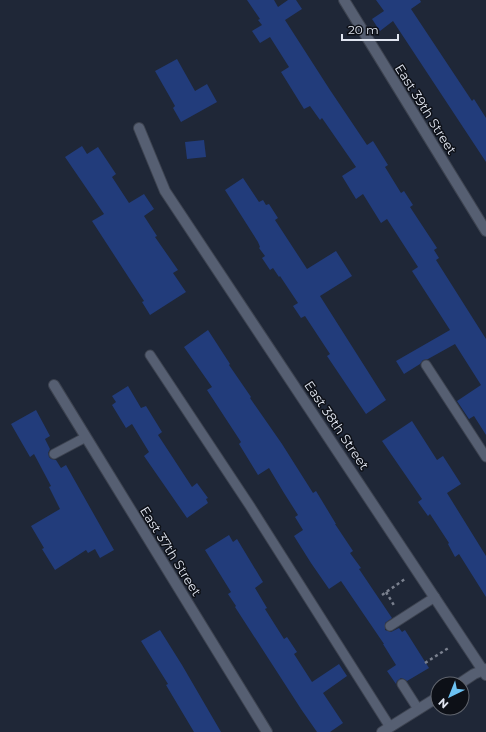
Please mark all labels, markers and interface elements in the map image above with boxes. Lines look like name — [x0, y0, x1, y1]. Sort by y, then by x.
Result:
scale bar — [342, 16, 398, 42]
text: 20 m — [348, 22, 379, 37]
street label: East 39th Street — [392, 61, 460, 157]
street label: East 38th Street — [301, 378, 373, 472]
street label: East 37th Street — [137, 503, 205, 599]
north arrow — [430, 676, 470, 716]
text: N — [435, 695, 451, 711]

